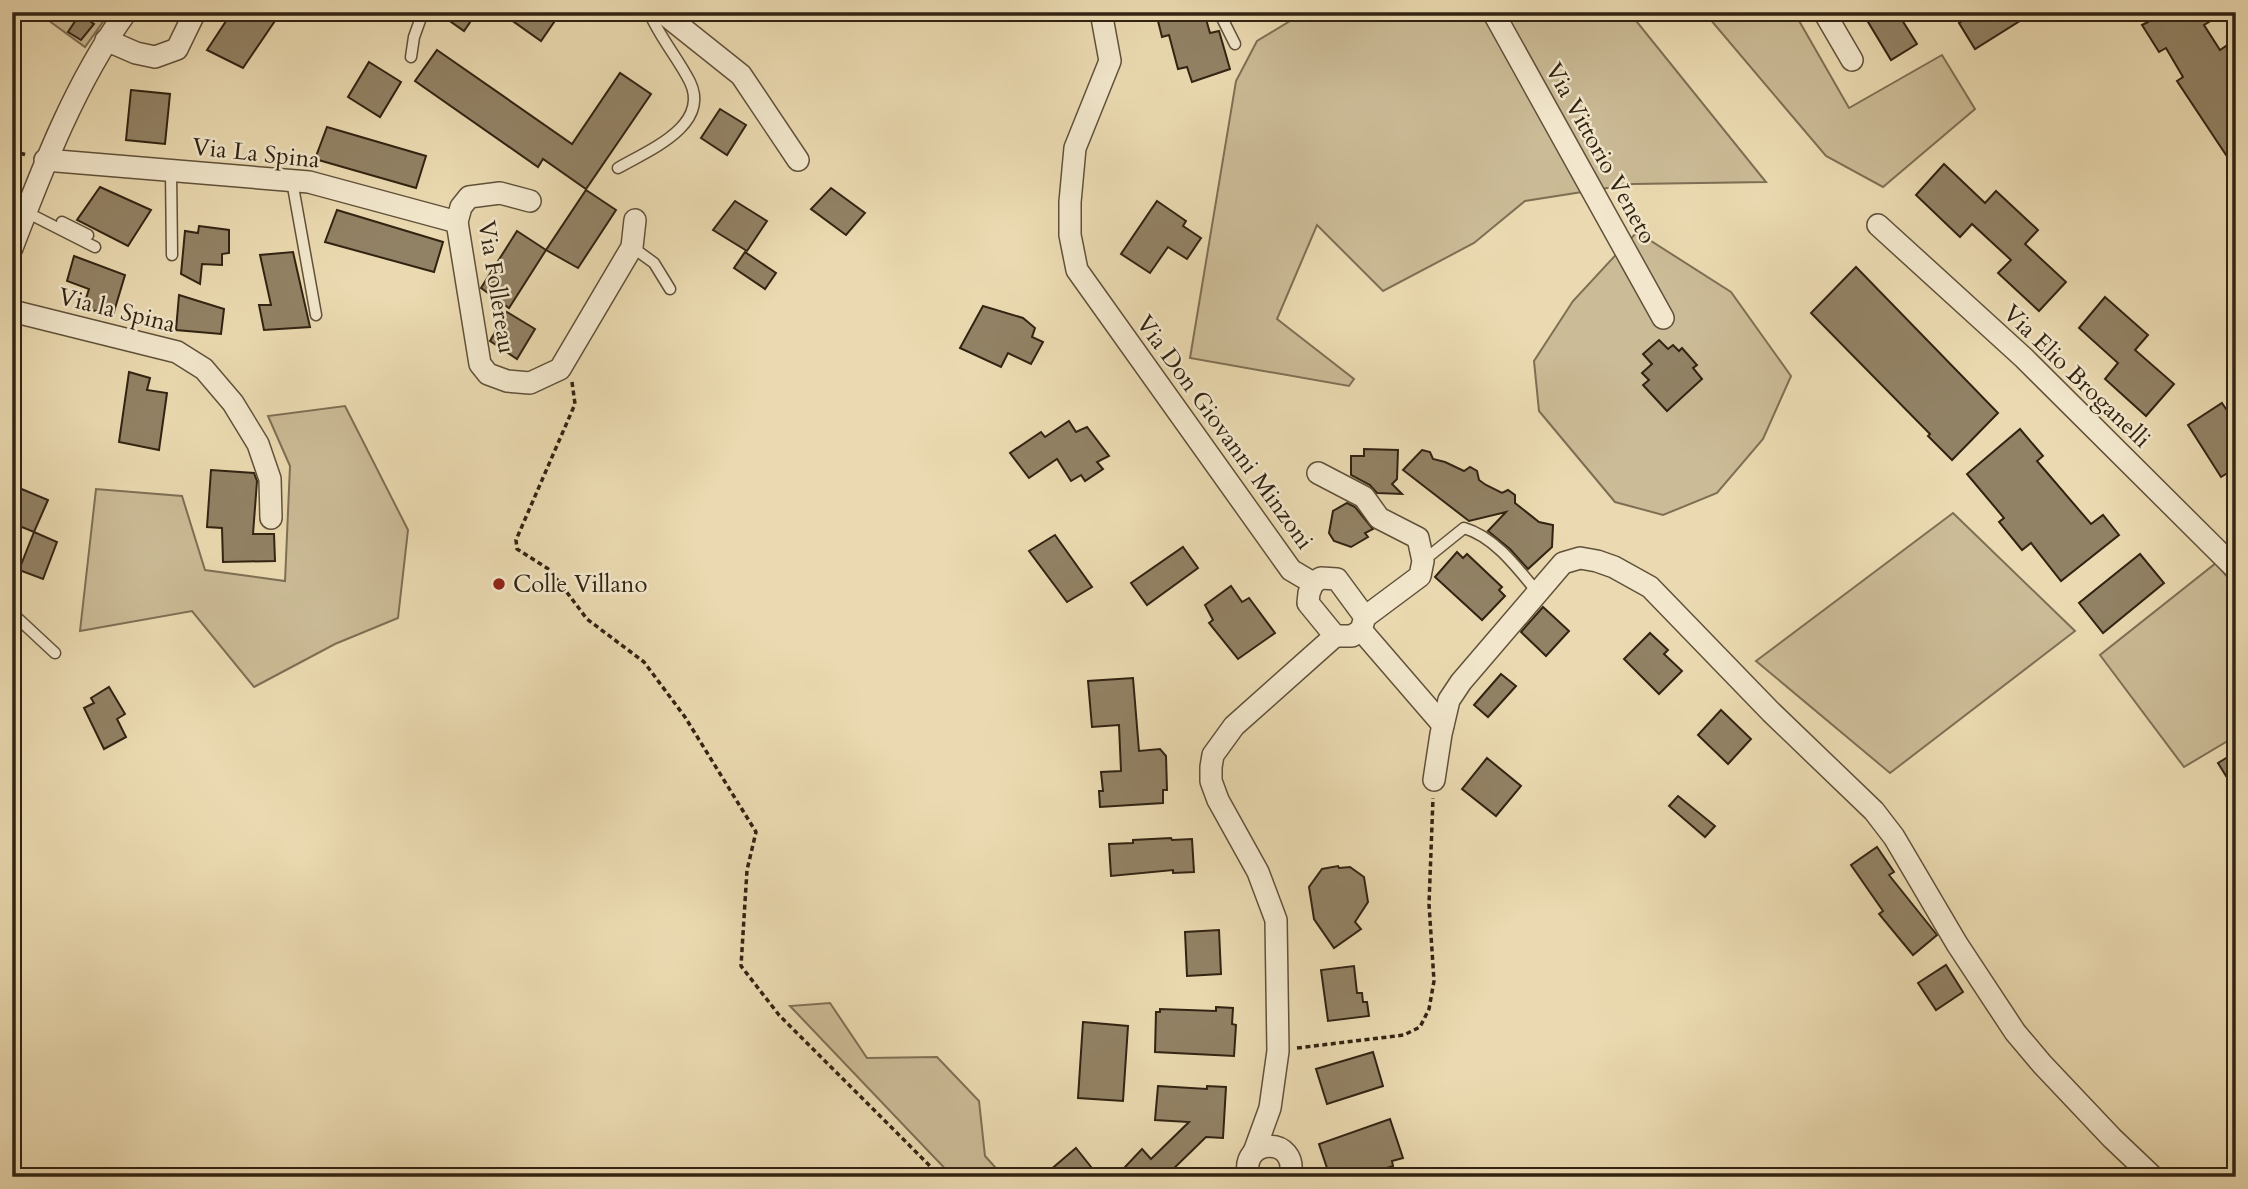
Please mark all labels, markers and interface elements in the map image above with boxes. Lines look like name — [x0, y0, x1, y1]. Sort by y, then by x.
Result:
street label: Via Vittorio Veneto — [1537, 57, 1664, 250]
street label: Via La Spina — [191, 130, 322, 177]
street label: Via Follereau — [470, 218, 523, 356]
street label: Via la Spina — [55, 280, 180, 341]
street label: Via Elio Broganelli — [1996, 297, 2158, 456]
street label: Via Don Giovanni Minzoni — [1128, 308, 1321, 556]
place label: Colle Villano — [513, 568, 647, 601]
marker: Colle Villano — [491, 576, 507, 592]

